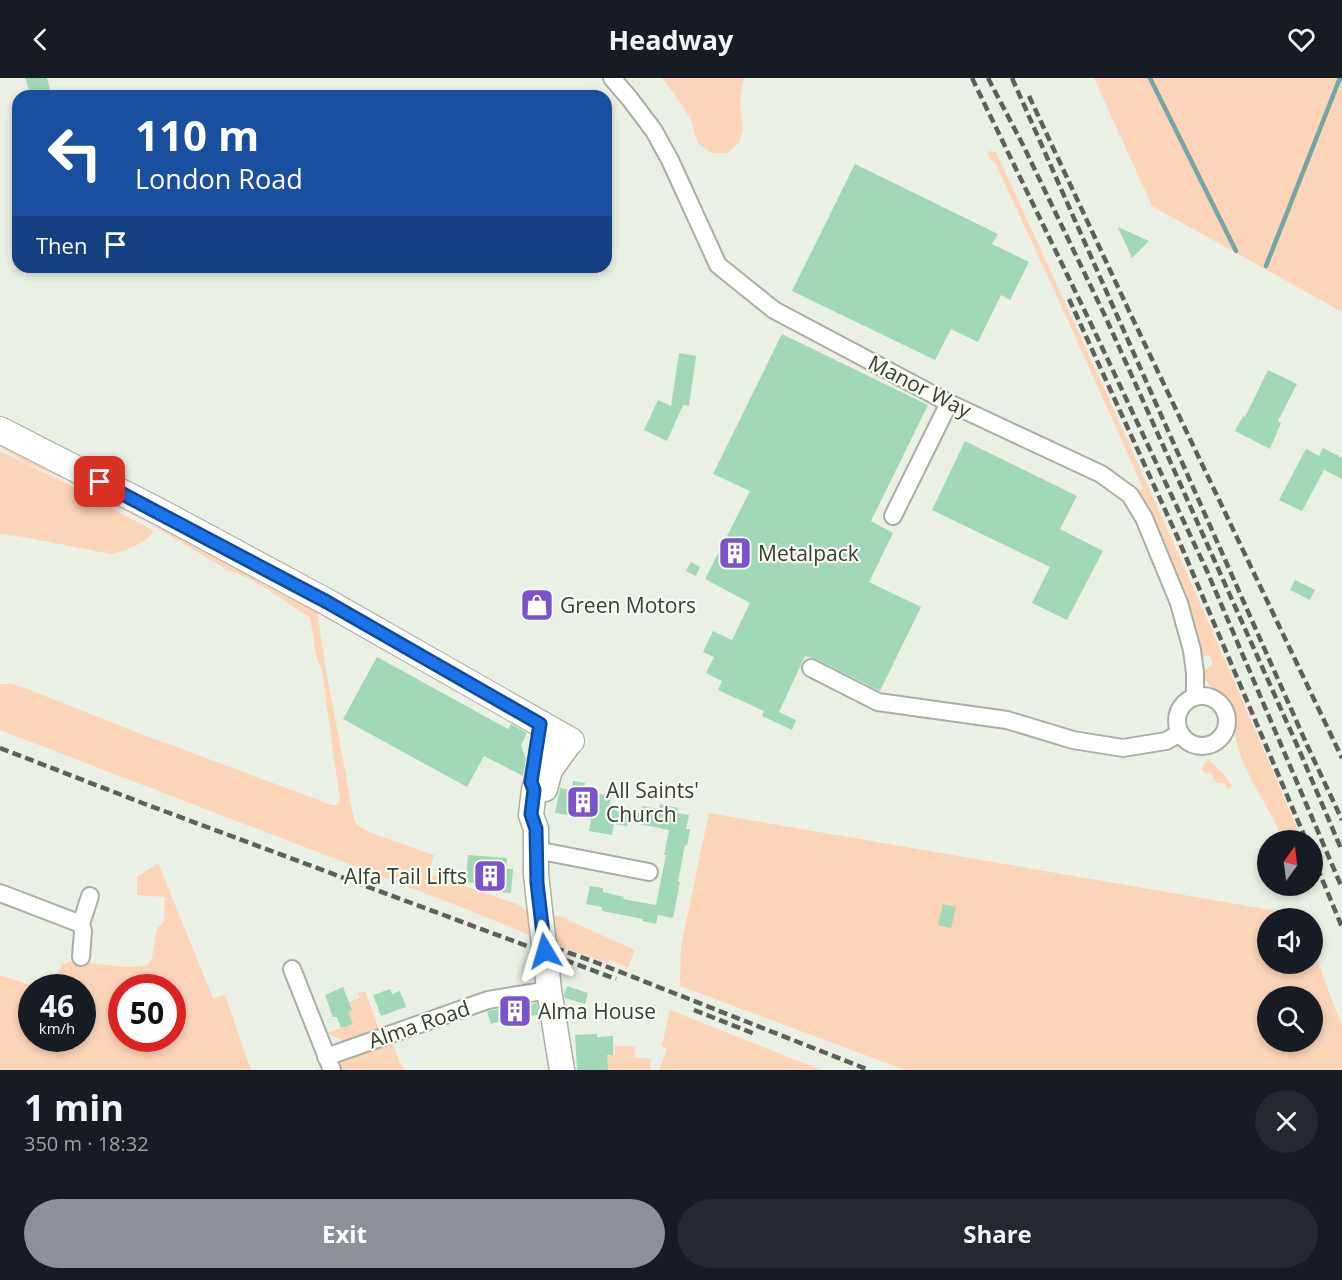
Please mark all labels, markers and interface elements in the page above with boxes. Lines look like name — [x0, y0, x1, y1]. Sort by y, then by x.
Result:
text: Headway — [609, 21, 733, 58]
icon: back — [24, 23, 57, 56]
icon: heart — [1285, 23, 1318, 56]
text: 110 m — [135, 106, 259, 163]
icon: left — [36, 114, 114, 192]
text: London Road — [135, 160, 303, 197]
icon: arrive — [99, 228, 132, 261]
text: Then — [36, 230, 87, 260]
street label: Manor Way — [864, 348, 977, 424]
pin — [74, 456, 125, 507]
icon: arrive — [83, 465, 116, 498]
building icon: Metalpack — [717, 535, 753, 571]
place label: Metalpack — [758, 539, 859, 567]
shop icon: Green Motors — [519, 587, 555, 623]
place label: Green Motors — [560, 591, 696, 619]
place label: All Saints' Church — [606, 776, 699, 828]
building icon: All Saints' Church — [565, 784, 601, 820]
north arrow — [1257, 830, 1323, 896]
map controls — [1257, 830, 1323, 1052]
building icon: Alfa Tail Lifts — [472, 858, 508, 894]
place label: Alfa Tail Lifts — [344, 862, 467, 890]
button: sound — [1257, 908, 1323, 974]
position arrow — [513, 919, 577, 983]
speed limit sign: 50 — [108, 974, 186, 1052]
text: 46 — [40, 985, 74, 1026]
button: search — [1257, 986, 1323, 1052]
building icon: Alma House — [497, 993, 533, 1029]
street label: Alma Road — [365, 994, 473, 1054]
place label: Alma House — [538, 997, 656, 1025]
text: km/h — [39, 1018, 75, 1038]
text: 1 min — [24, 1083, 124, 1132]
button: close — [1255, 1090, 1318, 1153]
text: 350 m · 18:32 — [24, 1130, 149, 1157]
button: Exit — [24, 1199, 665, 1268]
button: Share — [677, 1199, 1318, 1268]

